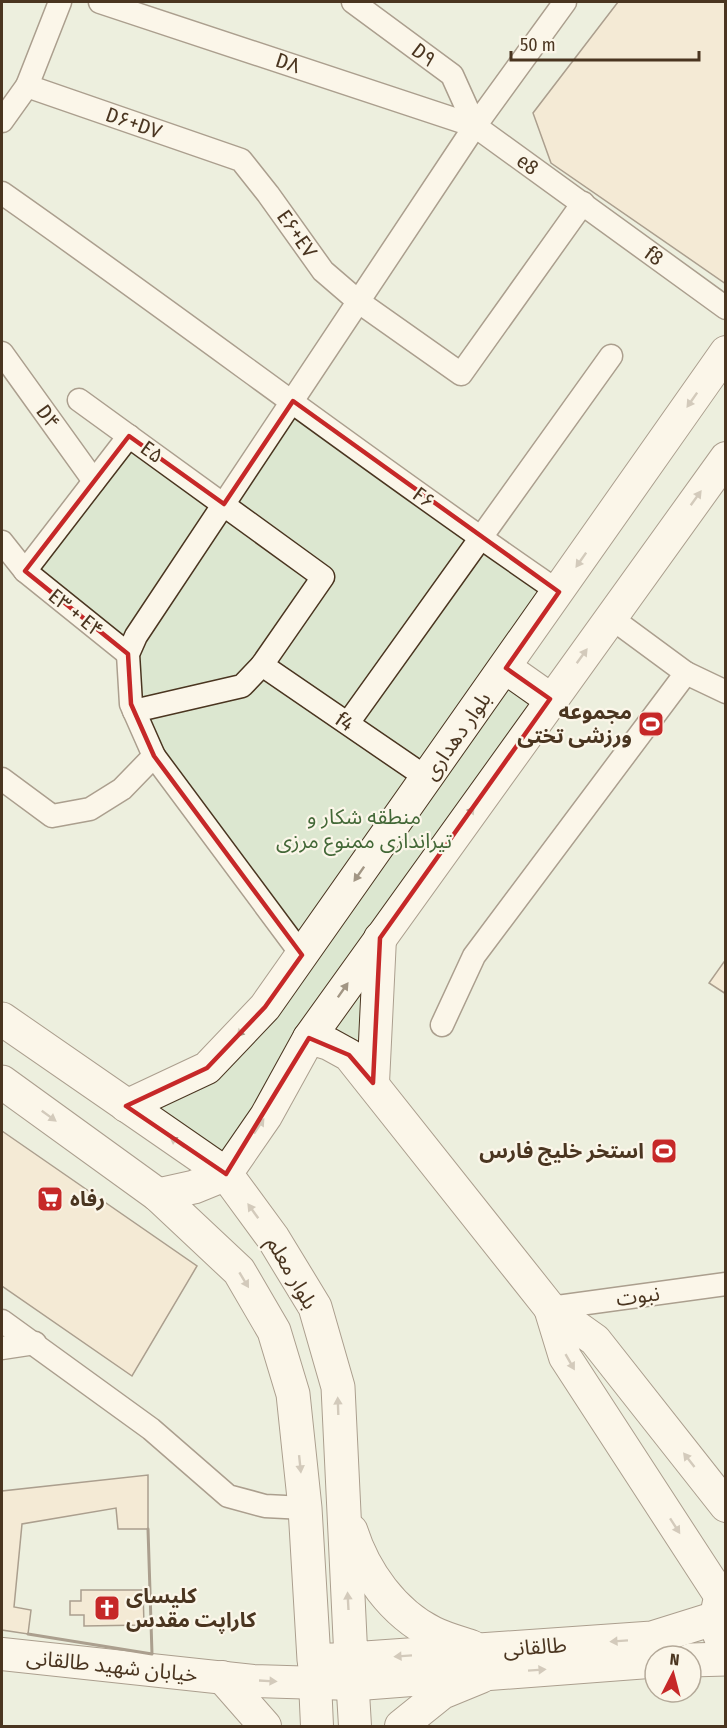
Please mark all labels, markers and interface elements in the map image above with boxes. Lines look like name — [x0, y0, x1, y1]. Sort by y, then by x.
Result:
scale bar — [511, 24, 698, 62]
text: 50 m — [520, 34, 556, 56]
street label: D۹ — [407, 37, 441, 73]
street label: D۸ — [272, 47, 304, 79]
street label: D۶+D۷ — [102, 101, 166, 145]
street label: e8 — [512, 148, 544, 181]
street label: E۶+E۷ — [271, 205, 323, 263]
street label: f8 — [639, 240, 668, 271]
one-way arrow — [686, 391, 698, 407]
street label: D۴ — [30, 400, 66, 434]
street label: E۵ — [136, 435, 168, 469]
street label: F۶ — [408, 481, 440, 515]
one-way arrow — [690, 490, 702, 505]
one-way arrow — [576, 552, 587, 568]
street label: E۳ + E۴ — [43, 583, 109, 643]
one-way arrow — [576, 648, 588, 664]
street label: بلوار دهداری — [417, 687, 497, 785]
place label: مجموعه ورزشی تختی — [517, 699, 632, 749]
street label: f4 — [330, 706, 359, 737]
sports icon: مجموعه ورزشی تختی — [636, 709, 666, 739]
park label: منطقه شکار و تیراندازی ممنوع مرزی — [276, 804, 452, 856]
one-way arrow — [462, 807, 474, 822]
one-way arrow — [353, 865, 365, 881]
one-way arrow — [337, 983, 349, 999]
one-way arrow — [236, 1022, 250, 1037]
one-way arrow — [40, 1110, 56, 1122]
one-way arrow — [253, 1118, 265, 1134]
one-way arrow — [170, 1136, 186, 1148]
sports icon: استخر خلیج فارس — [649, 1136, 679, 1166]
place label: استخر خلیج فارس — [479, 1138, 644, 1166]
supermarket icon: رفاه — [35, 1184, 65, 1214]
place label: رفاه — [70, 1186, 105, 1212]
one-way arrow — [248, 1204, 260, 1219]
street label: بلوار معلم — [259, 1232, 323, 1315]
one-way arrow — [238, 1272, 249, 1288]
street label: نبوت — [615, 1280, 661, 1312]
one-way arrow — [564, 1354, 575, 1370]
one-way arrow — [334, 1396, 343, 1415]
one-way arrow — [684, 1452, 696, 1467]
one-way arrow — [296, 1454, 305, 1473]
one-way arrow — [669, 1518, 680, 1534]
place label: کلیسای کاراپت مقدس — [126, 1583, 256, 1634]
one-way arrow — [343, 1591, 352, 1610]
church icon: کلیسای کاراپت مقدس — [92, 1593, 122, 1623]
street label: طالقانی — [502, 1632, 568, 1662]
one-way arrow — [609, 1636, 628, 1646]
street label: خیابان شهيد طالقانی — [25, 1644, 199, 1688]
north arrow — [643, 1644, 703, 1704]
text: N — [669, 1650, 680, 1670]
one-way arrow — [394, 1651, 413, 1661]
one-way arrow — [527, 1665, 546, 1675]
one-way arrow — [259, 1677, 278, 1686]

